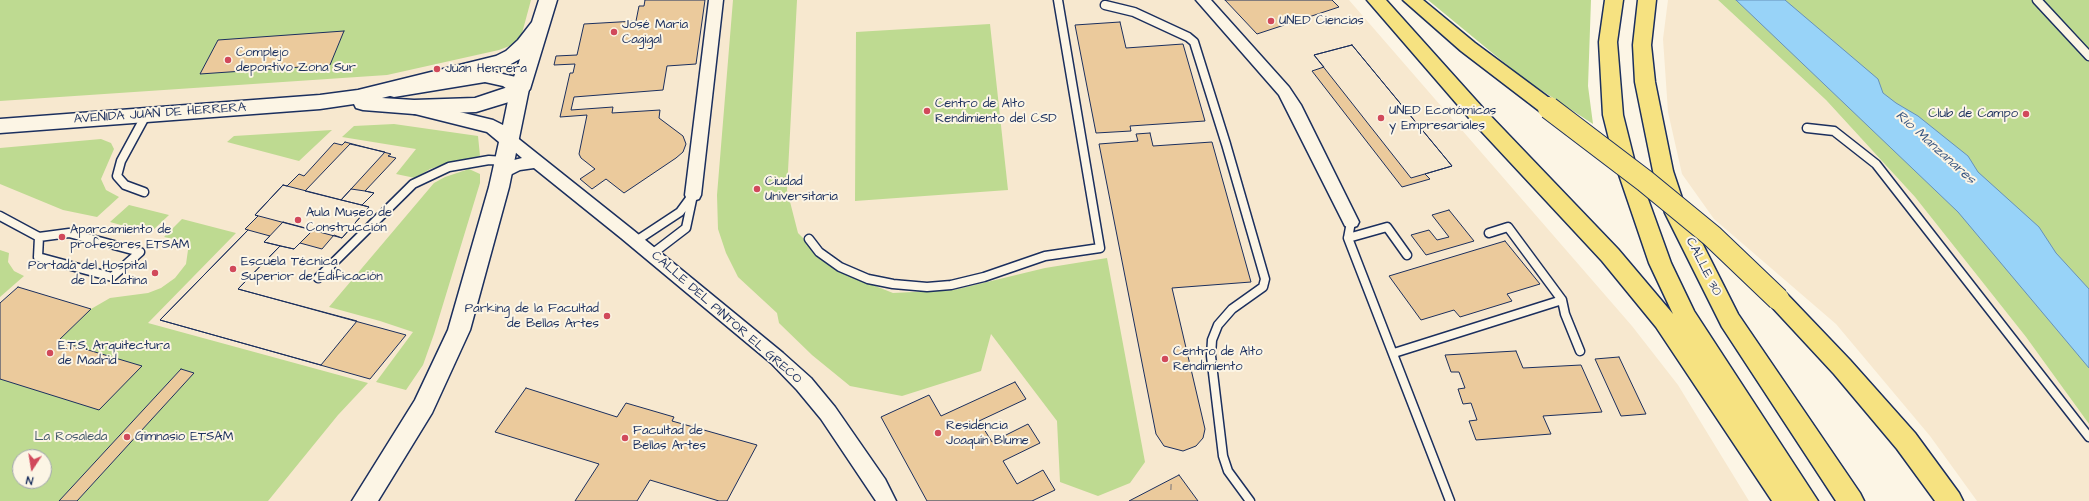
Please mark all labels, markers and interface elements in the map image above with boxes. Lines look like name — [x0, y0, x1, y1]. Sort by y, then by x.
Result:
place label: UNED Ciencias — [1279, 13, 1364, 29]
marker: UNED Ciencias — [1266, 16, 1276, 26]
place label: José María Cagigal — [622, 17, 688, 48]
marker: José María Cagigal — [609, 27, 619, 37]
place label: Complejo deportivo Zona Sur — [236, 45, 356, 76]
marker: Complejo deportivo Zona Sur — [223, 55, 233, 65]
place label: Juan Herrera — [445, 61, 527, 77]
marker: Juan Herrera — [432, 64, 442, 74]
place label: Centro de Alto Rendimiento del CSD — [935, 96, 1057, 127]
street label: AVENIDA JUAN DE HERRERA — [73, 100, 247, 128]
place label: UNED Económicas y Empresariales — [1389, 103, 1496, 134]
marker: Centro de Alto Rendimiento del CSD — [922, 106, 932, 116]
place label: Club de Campo — [1928, 106, 2018, 122]
water label: Río Manzanares — [1892, 108, 1978, 188]
marker: Club de Campo — [2021, 109, 2031, 119]
marker: UNED Económicas y Empresariales — [1376, 113, 1386, 123]
place label: Ciudad Universitaria — [765, 174, 838, 205]
marker: Ciudad Universitaria — [752, 184, 762, 194]
place label: Aula Museo de Construcción — [306, 205, 392, 236]
marker: Aula Museo de Construcción — [293, 215, 303, 225]
place label: Aparcamiento de profesores ETSAM — [70, 222, 189, 253]
marker: Aparcamiento de profesores ETSAM — [57, 232, 67, 242]
street label: CALLE 30 — [1682, 235, 1724, 299]
street label: CALLE DEL PINTOR EL GRECO — [648, 248, 804, 388]
place label: Escuela Técnica Superior de Edificación — [241, 254, 383, 285]
place label: Portada del Hospital de La Latina — [28, 258, 147, 289]
marker: Escuela Técnica Superior de Edificación — [228, 264, 238, 274]
marker: Portada del Hospital de La Latina — [150, 268, 160, 278]
place label: Parking de la Facultad de Bellas Artes — [465, 301, 599, 332]
marker: Parking de la Facultad de Bellas Artes — [602, 311, 612, 321]
place label: E.T.S. Arquitectura de Madrid — [58, 338, 170, 369]
place label: Centro de Alto Rendimiento — [1173, 344, 1263, 375]
marker: E.T.S. Arquitectura de Madrid — [45, 348, 55, 358]
marker: Centro de Alto Rendimiento — [1160, 354, 1170, 364]
place label: Residencia Joaquín Blume — [946, 418, 1029, 449]
place label: Facultad de Bellas Artes — [633, 423, 706, 454]
marker: Residencia Joaquín Blume — [933, 428, 943, 438]
park label: La Rosaleda — [35, 429, 107, 445]
place label: Gimnasio ETSAM — [135, 429, 233, 445]
marker: Gimnasio ETSAM — [122, 432, 132, 442]
marker: Facultad de Bellas Artes — [620, 433, 630, 443]
north arrow — [12, 449, 52, 489]
text: N — [25, 472, 35, 488]
house number: 1 — [1170, 481, 1172, 495]

